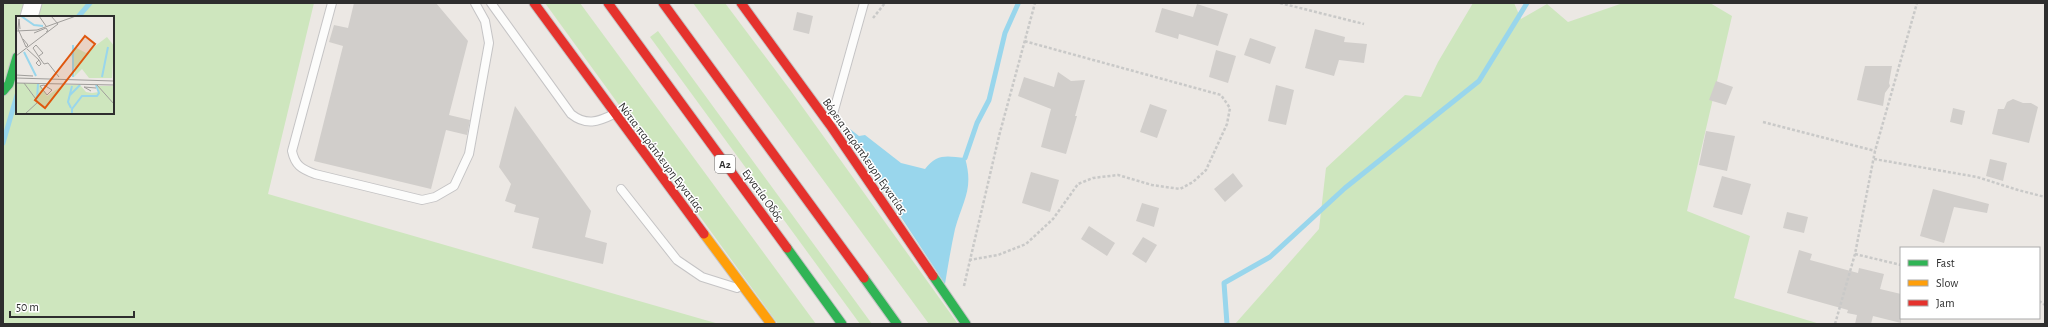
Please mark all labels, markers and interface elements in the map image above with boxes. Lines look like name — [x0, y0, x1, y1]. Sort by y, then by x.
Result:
inset map — [16, 16, 114, 114]
street label: Βόρεια παράπλευρη Εγνατίας — [820, 96, 910, 217]
street label: Νότια παράπλευρη Εγνατίας — [615, 100, 706, 215]
road number: Α2 — [715, 155, 735, 173]
street label: Εγνατία Οδός — [739, 167, 786, 224]
legend — [1900, 247, 2040, 319]
text: Fast — [1936, 257, 1955, 269]
text: Slow — [1936, 277, 1958, 289]
scale bar — [10, 293, 134, 319]
text: Jam — [1936, 297, 1955, 309]
text: 50 m — [16, 301, 39, 313]

